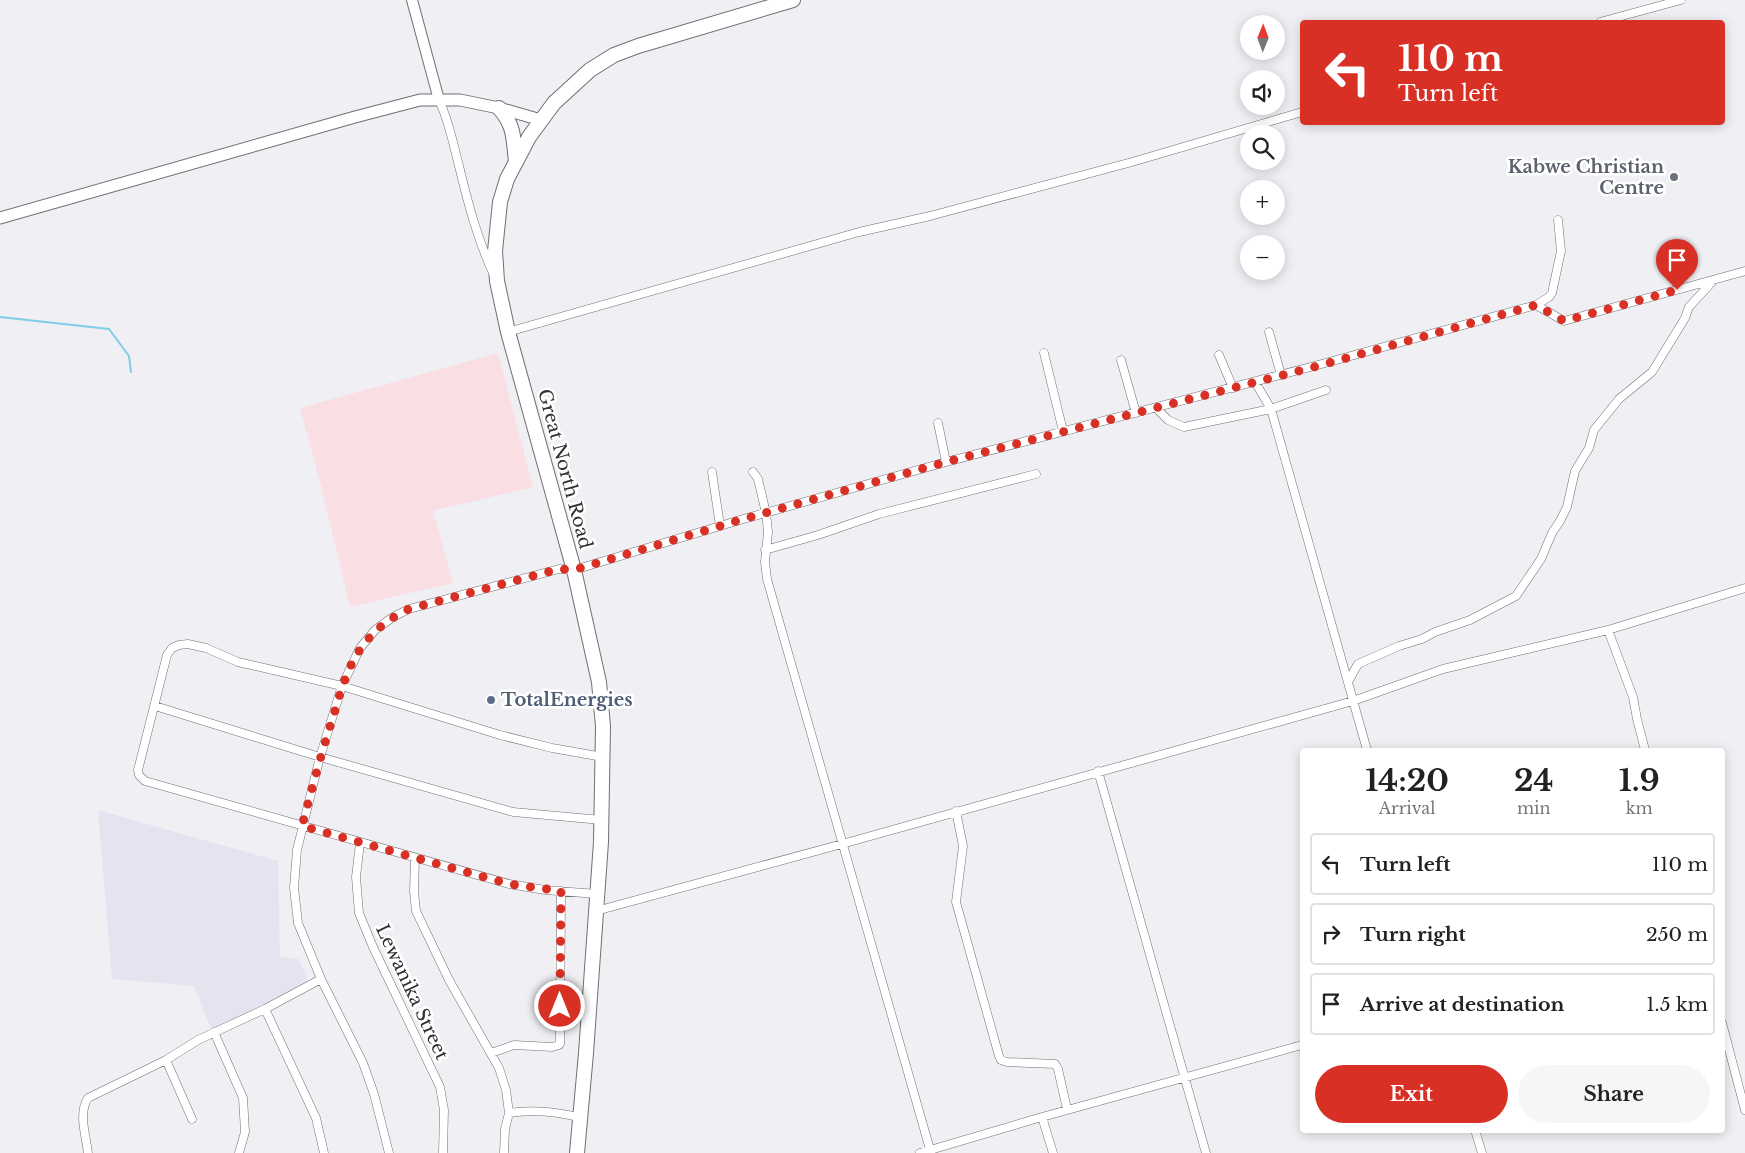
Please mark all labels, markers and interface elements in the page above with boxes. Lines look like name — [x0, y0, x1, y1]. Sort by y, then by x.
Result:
north arrow — [1240, 15, 1285, 60]
map controls — [1240, 15, 1285, 280]
text: 110 m — [1398, 37, 1503, 80]
icon: left — [1315, 40, 1380, 105]
button: sound — [1240, 70, 1285, 115]
text: Turn left — [1398, 80, 1498, 107]
button: search — [1240, 125, 1285, 170]
place label: Kabwe Christian Centre — [1508, 156, 1664, 199]
marker: Kabwe Christian Centre — [1668, 171, 1680, 183]
button: + — [1240, 180, 1285, 225]
button: − — [1240, 235, 1285, 280]
pin — [1656, 239, 1698, 290]
icon: arrive — [1663, 246, 1691, 274]
street label: Great North Road — [533, 387, 597, 551]
place label: TotalEnergies — [501, 689, 633, 711]
marker: TotalEnergies — [485, 694, 497, 706]
text: 14:20 — [1365, 762, 1449, 799]
text: 24 — [1514, 762, 1554, 799]
text: 1.9 — [1619, 762, 1660, 799]
text: Arrival — [1379, 798, 1435, 818]
text: min — [1517, 798, 1551, 818]
text: km — [1626, 798, 1653, 818]
icon: left — [1317, 850, 1345, 878]
text: Turn left — [1360, 853, 1451, 876]
text: 110 m — [1652, 853, 1708, 876]
icon: right — [1317, 920, 1345, 948]
street label: Lewanika Street — [371, 921, 453, 1063]
text: Turn right — [1360, 923, 1466, 946]
text: 250 m — [1646, 923, 1708, 946]
position arrow — [533, 979, 585, 1031]
icon: arrive — [1317, 990, 1345, 1018]
text: Arrive at destination — [1360, 993, 1564, 1016]
text: 1.5 km — [1646, 993, 1708, 1016]
button: Exit — [1315, 1065, 1508, 1123]
button: Share — [1518, 1065, 1710, 1123]

